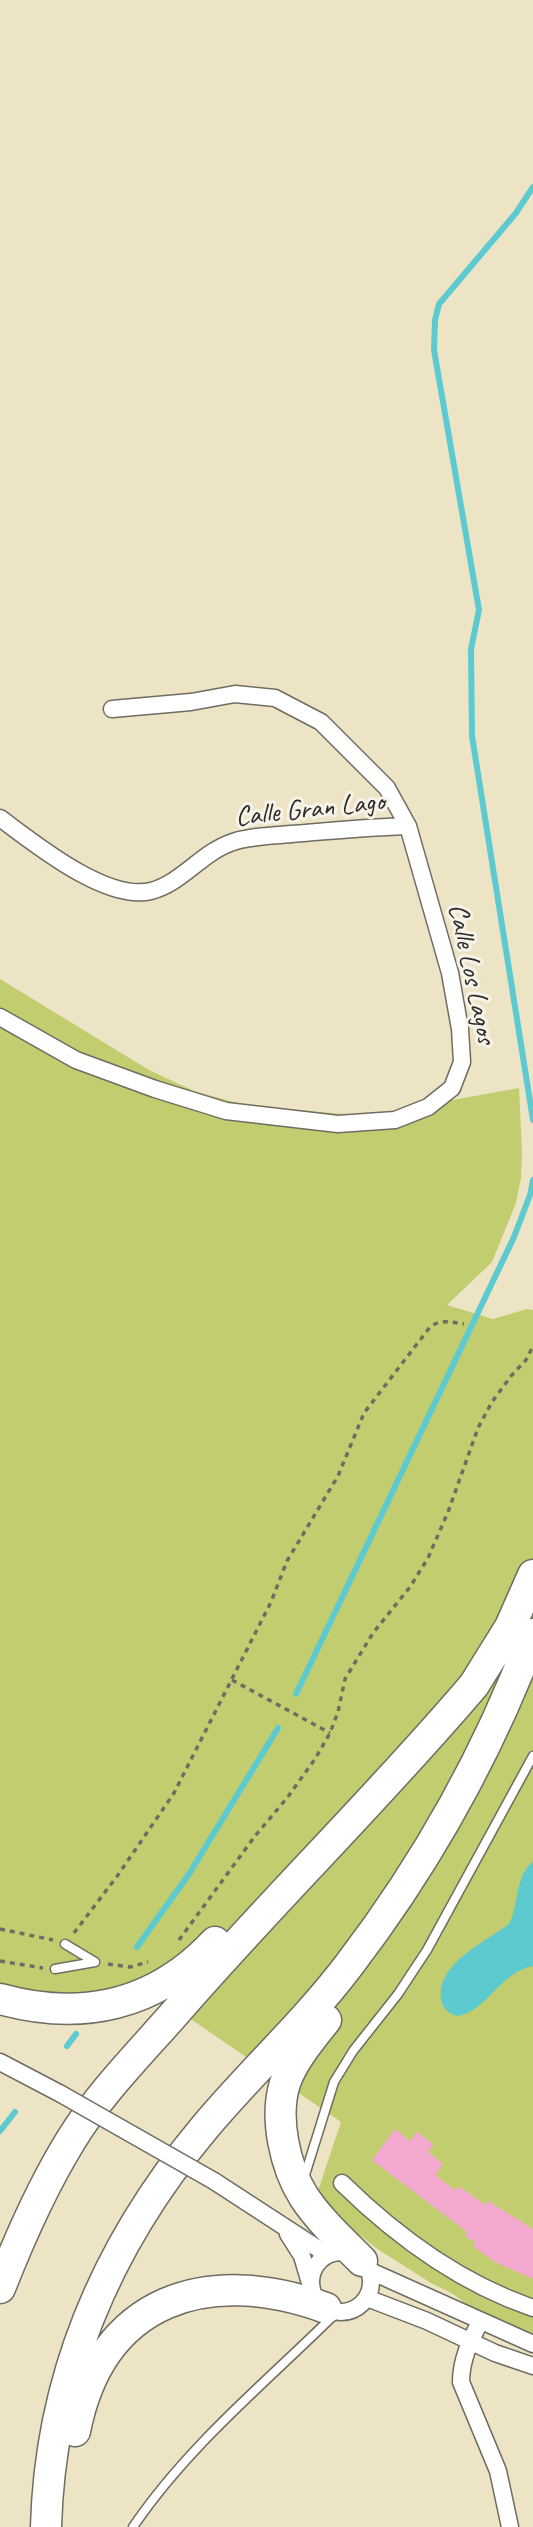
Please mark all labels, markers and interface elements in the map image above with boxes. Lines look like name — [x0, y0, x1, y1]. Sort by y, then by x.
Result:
street label: Calle Gran Lago — [234, 785, 386, 835]
street label: Calle Los Lagos — [440, 901, 502, 1047]

